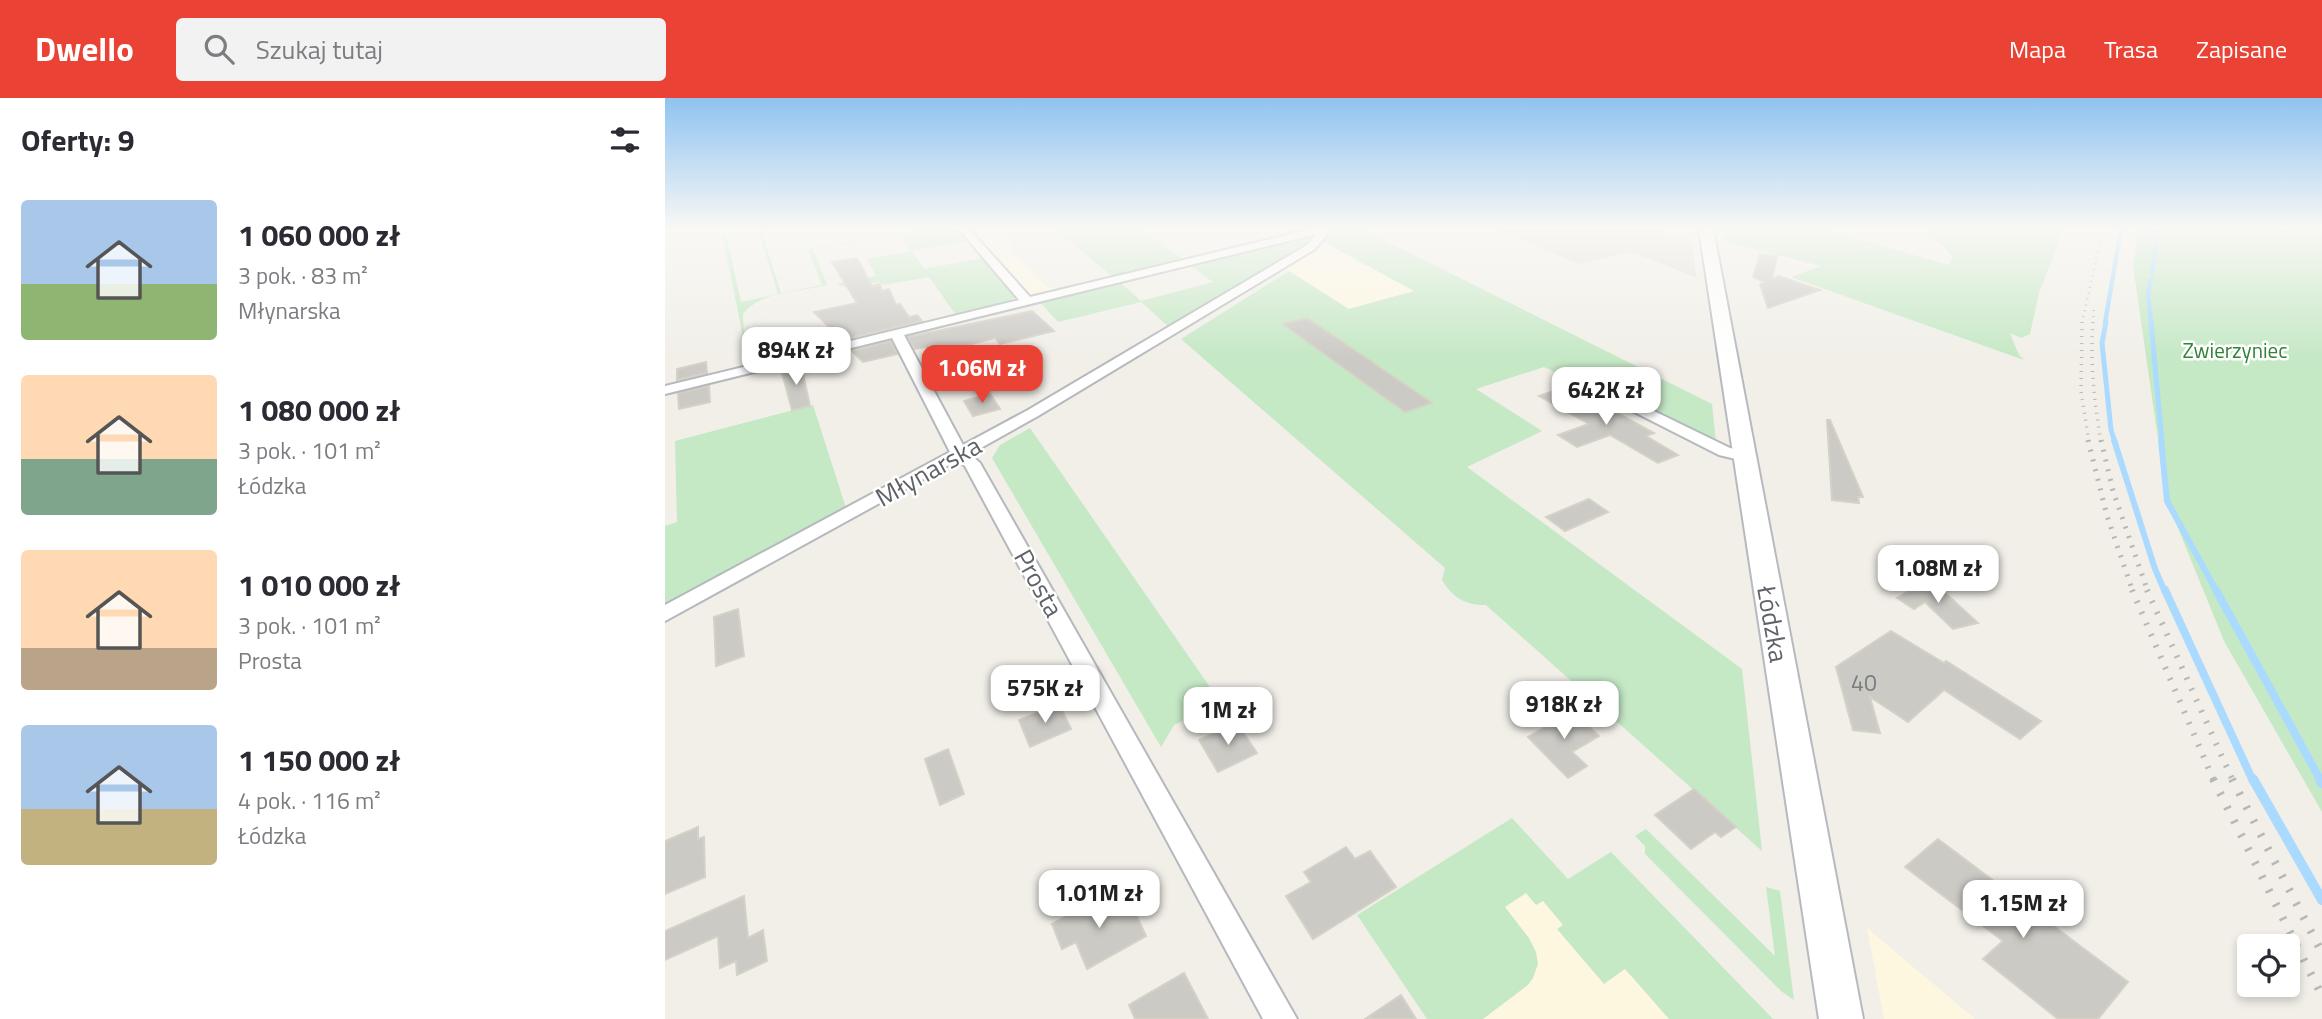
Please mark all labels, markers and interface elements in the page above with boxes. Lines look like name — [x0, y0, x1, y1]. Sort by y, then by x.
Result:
search box — [176, 18, 666, 81]
text: Dwello — [35, 24, 134, 74]
icon: search — [200, 30, 238, 68]
text: Szukaj tutaj — [256, 30, 383, 69]
text: Mapa — [2009, 31, 2066, 67]
text: Trasa — [2104, 31, 2158, 67]
text: Zapisane — [2196, 31, 2287, 67]
text: Oferty: 9 — [21, 117, 135, 163]
icon: filters — [606, 121, 644, 159]
text: 1 060 000 zł — [238, 212, 400, 258]
icon: home — [77, 228, 161, 312]
text: 3 pok. · 83 m² — [238, 258, 368, 293]
text: Młynarska — [238, 293, 341, 328]
pin: 894K zł — [731, 328, 861, 387]
text: 894K zł — [758, 332, 834, 367]
park label: Zwierzyniec — [2183, 334, 2287, 366]
pin: 1.06M zł — [910, 345, 1054, 405]
text: 1.06M zł — [938, 350, 1026, 385]
pin: 642K zł — [1541, 368, 1671, 427]
text: 642K zł — [1568, 372, 1644, 407]
text: 1 080 000 zł — [238, 387, 400, 433]
icon: home — [77, 403, 161, 487]
street label: Młynarska — [868, 426, 988, 516]
text: 3 pok. · 101 m² — [238, 433, 381, 468]
text: Łódzka — [238, 468, 306, 503]
street label: Prosta — [1004, 542, 1074, 624]
pin: 1.08M zł — [1866, 546, 2010, 605]
text: 1.08M zł — [1894, 550, 1982, 585]
text: 1 010 000 zł — [238, 562, 400, 608]
icon: home — [77, 578, 161, 662]
street label: Łódzka — [1747, 582, 1799, 665]
text: 3 pok. · 101 m² — [238, 608, 381, 643]
text: Prosta — [238, 643, 302, 678]
house number: 40 — [1851, 665, 1877, 700]
pin: 575K zł — [980, 666, 1110, 725]
text: 575K zł — [1007, 670, 1083, 705]
pin: 918K zł — [1499, 682, 1629, 741]
text: 918K zł — [1526, 686, 1602, 721]
pin: 1M zł — [1179, 688, 1277, 747]
text: 1M zł — [1200, 692, 1256, 727]
text: 1 150 000 zł — [238, 737, 400, 783]
icon: home — [77, 753, 161, 837]
text: 4 pok. · 116 m² — [238, 783, 381, 818]
text: Łódzka — [238, 818, 306, 853]
pin: 1.01M zł — [1027, 870, 1171, 930]
text: 1.01M zł — [1055, 875, 1143, 910]
pin: 1.15M zł — [1951, 880, 2095, 940]
text: 1.15M zł — [1979, 885, 2067, 920]
map controls — [2237, 934, 2300, 997]
button: locate — [2237, 934, 2300, 997]

